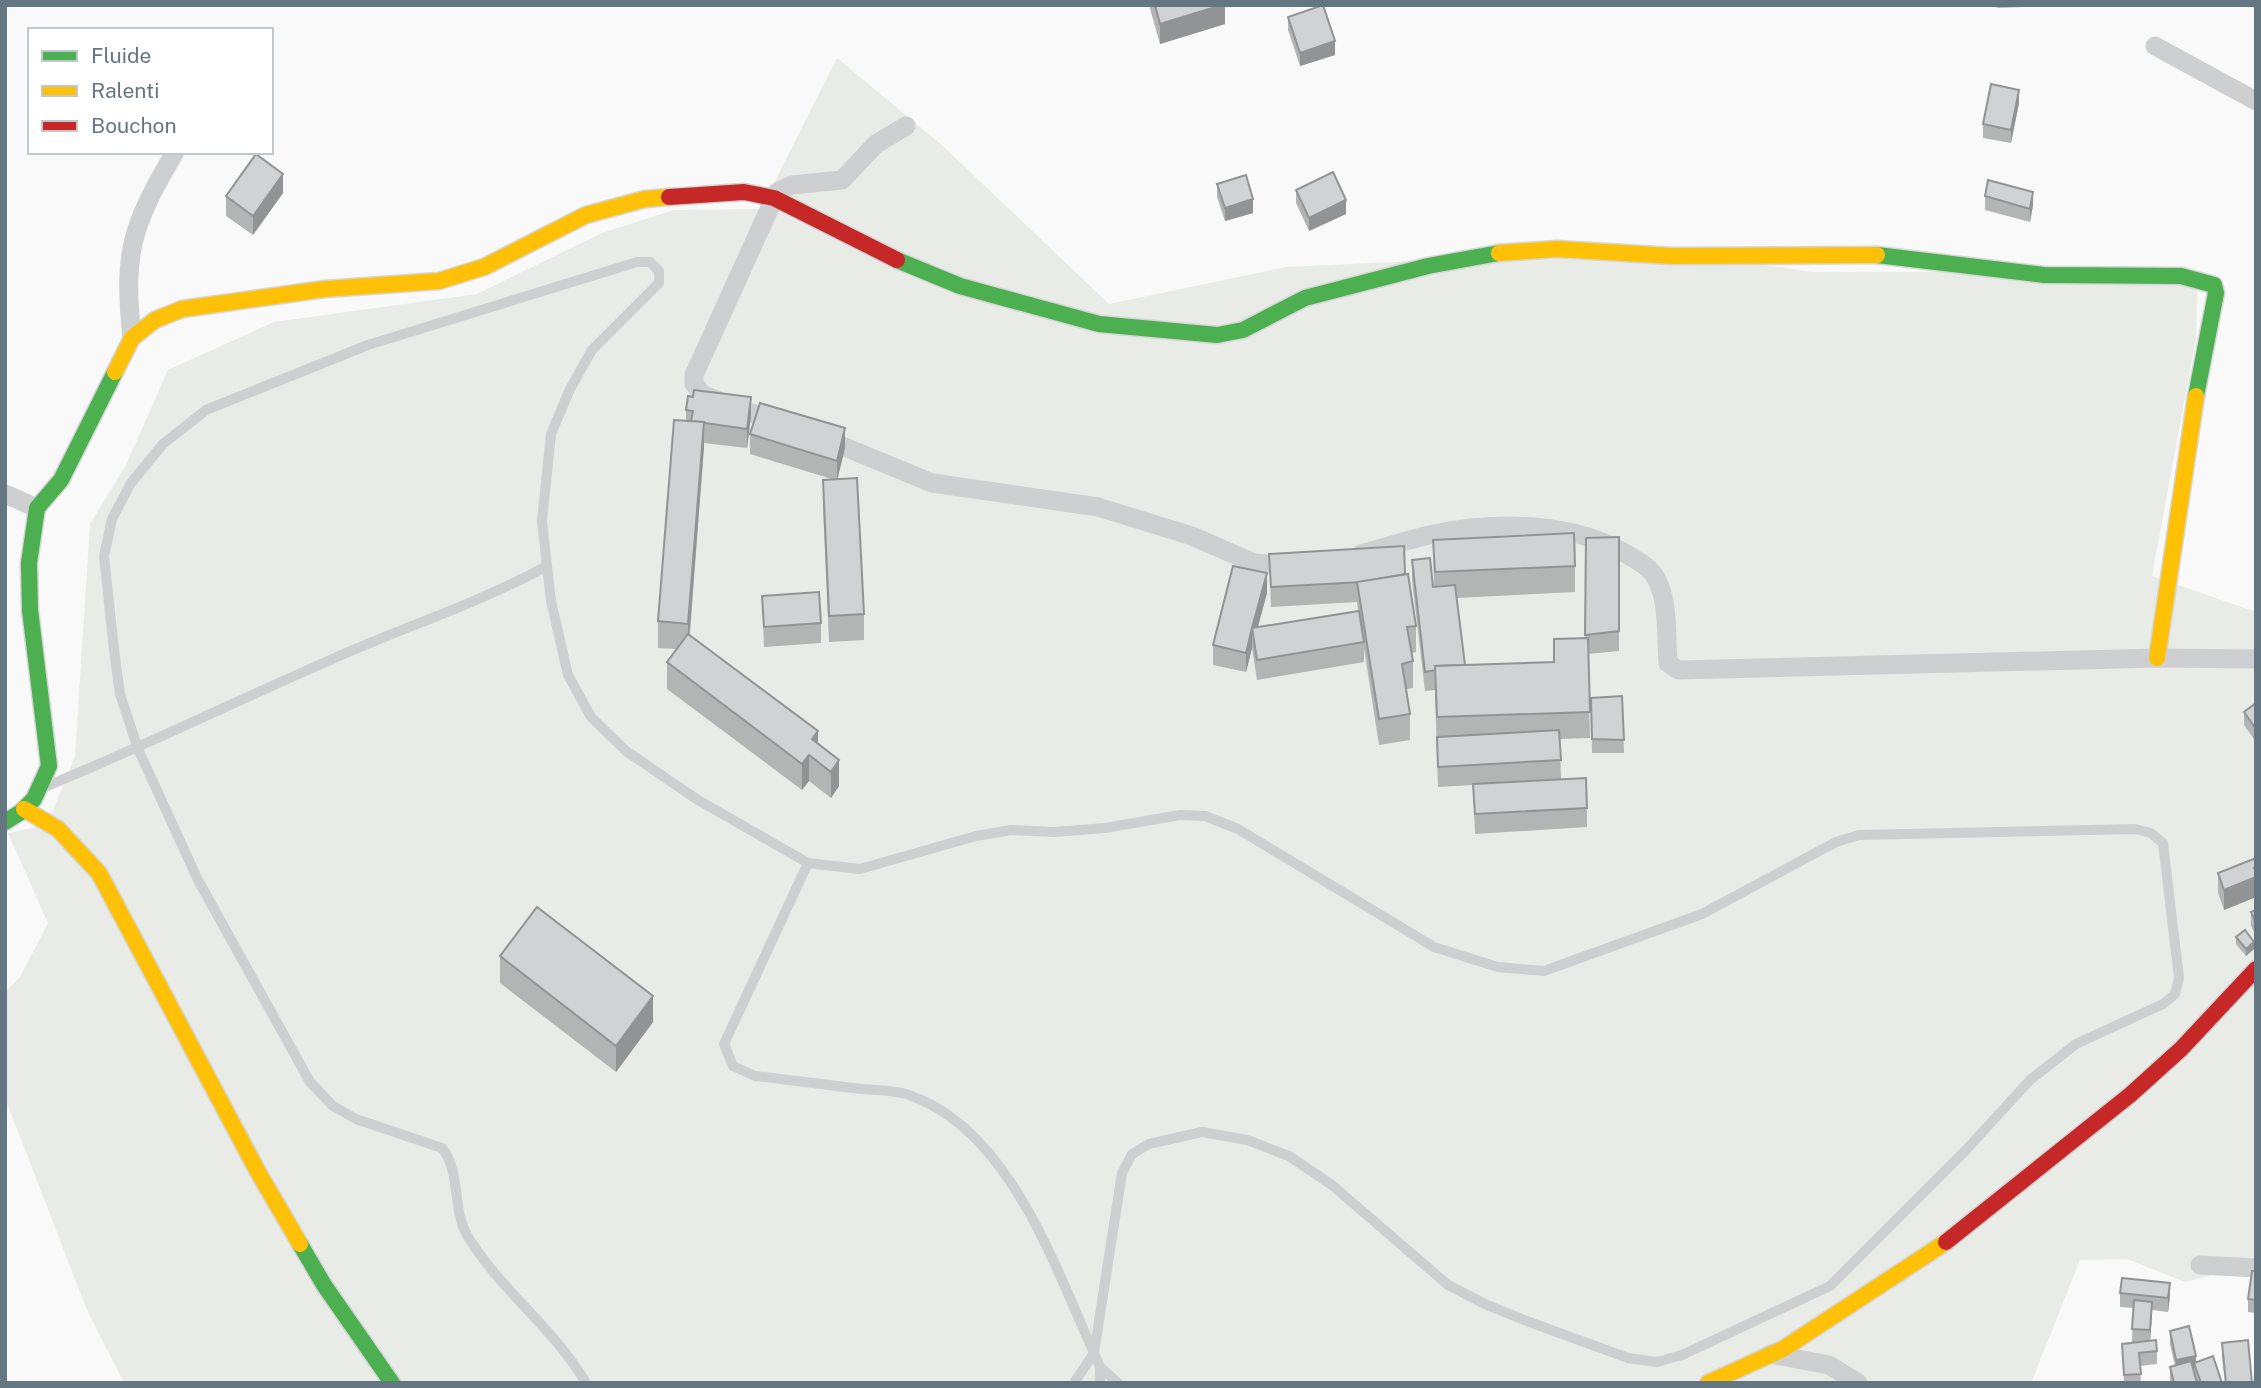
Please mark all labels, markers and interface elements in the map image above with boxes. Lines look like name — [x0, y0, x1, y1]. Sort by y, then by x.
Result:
legend — [28, 28, 273, 154]
text: Fluide — [91, 43, 151, 68]
text: Ralenti — [91, 78, 159, 103]
text: Bouchon — [91, 113, 177, 138]

